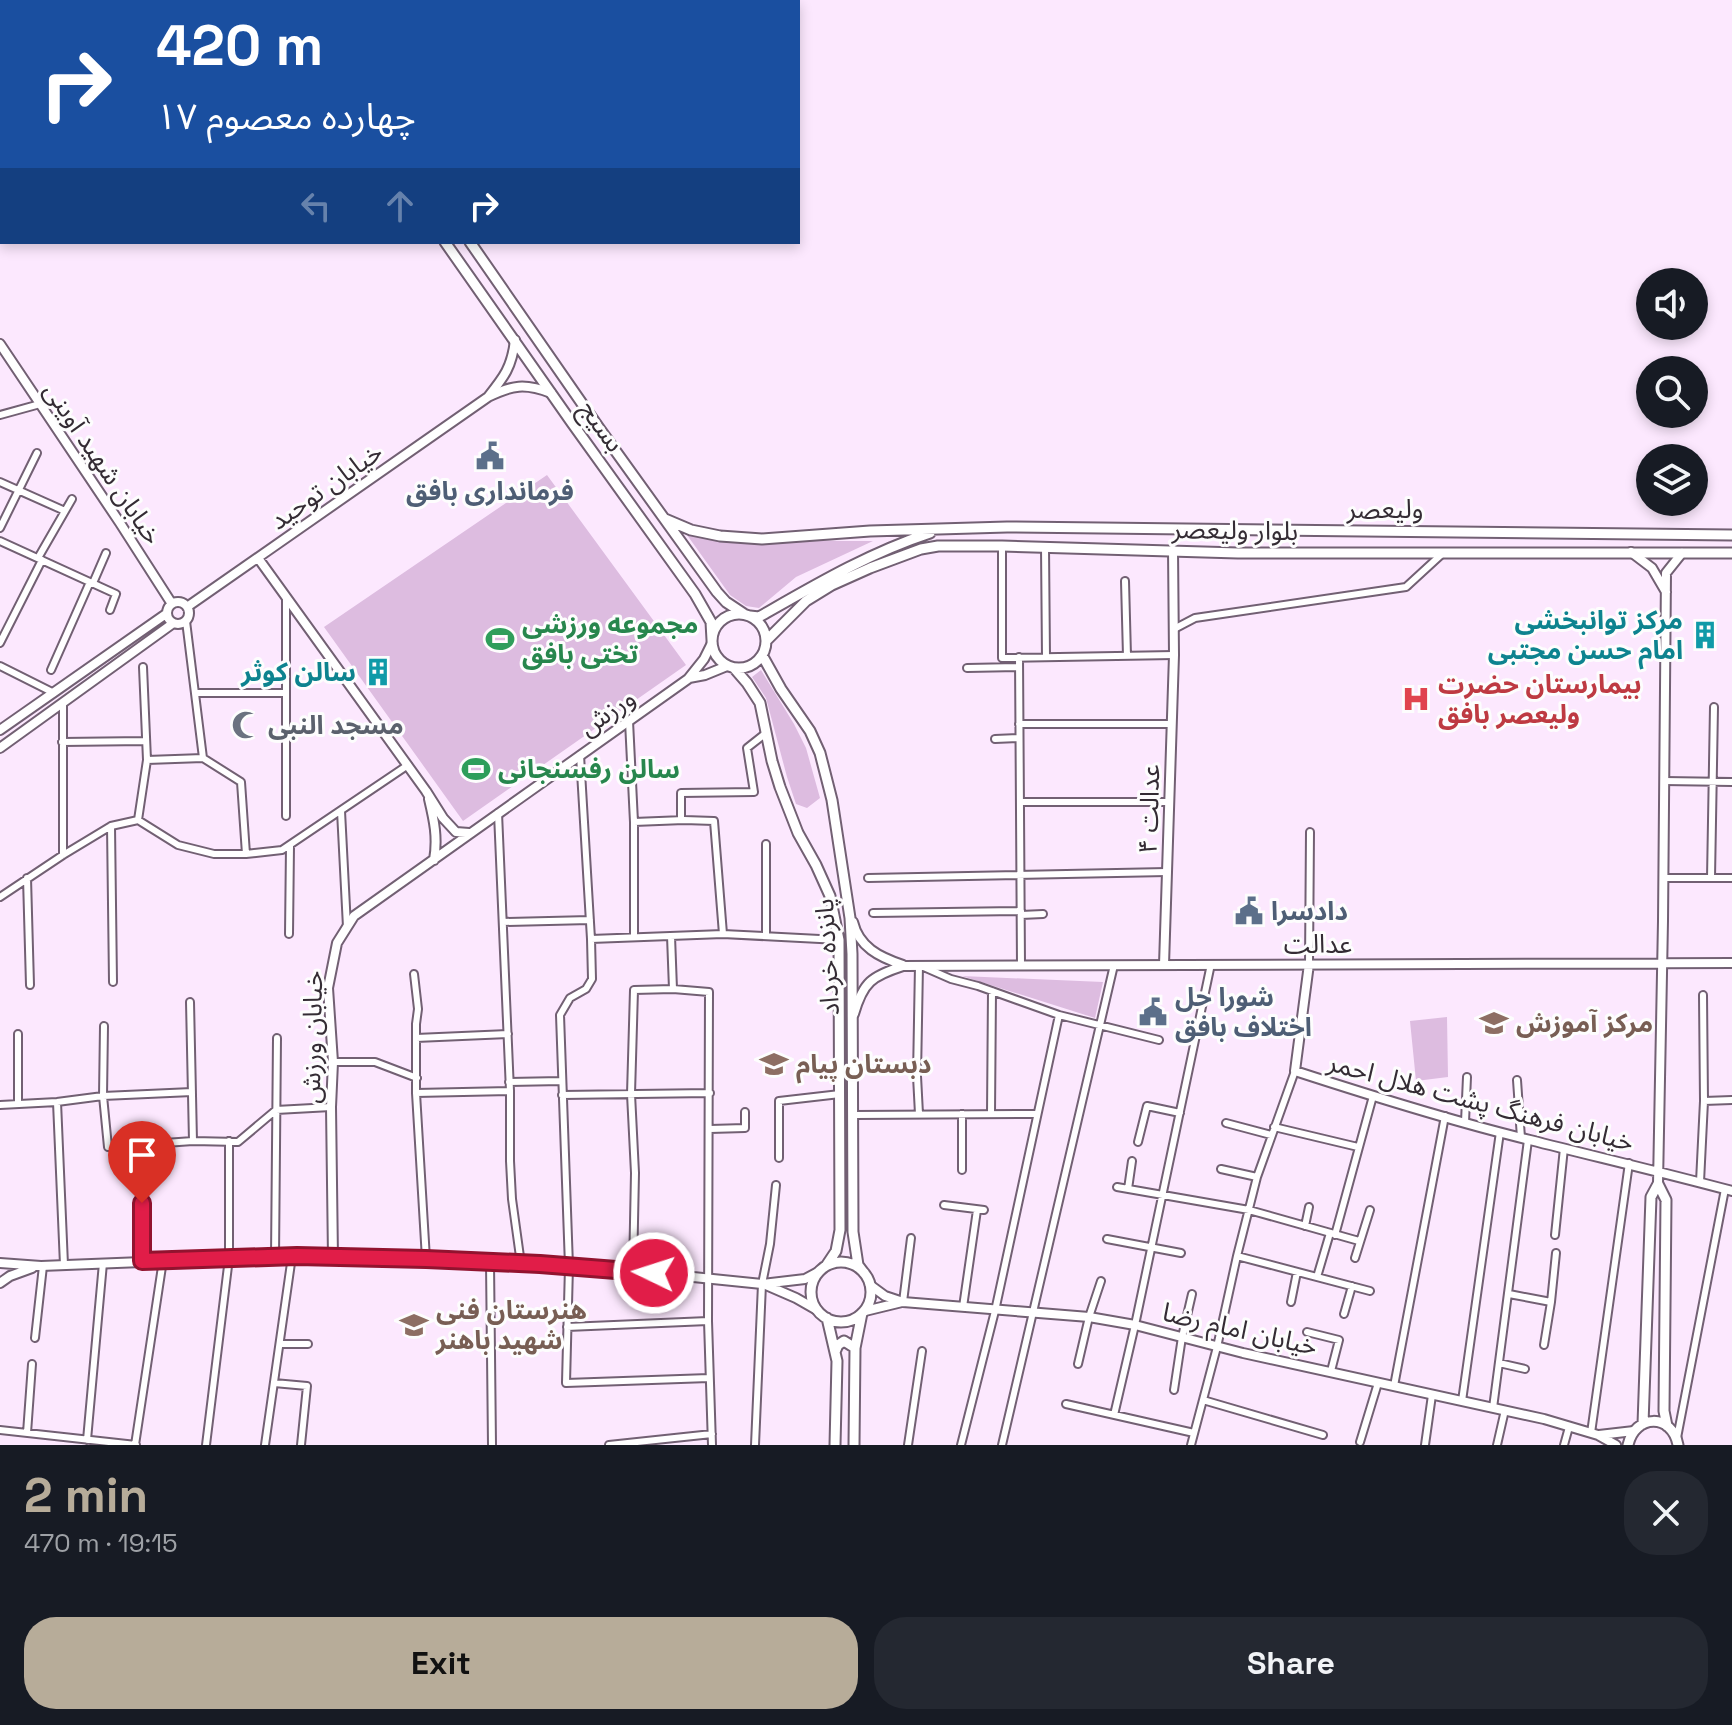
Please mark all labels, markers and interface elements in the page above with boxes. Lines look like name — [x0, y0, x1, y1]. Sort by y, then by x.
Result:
text: 420 m — [156, 10, 323, 81]
icon: right — [24, 32, 128, 136]
text: چهارده معصوم ۱۷ — [156, 94, 416, 140]
icon: left — [294, 184, 338, 228]
icon: ahead — [378, 184, 422, 228]
icon: right — [462, 184, 506, 228]
map controls — [1636, 268, 1708, 516]
button: sound — [1636, 268, 1708, 340]
button: search — [1636, 356, 1708, 428]
street label: خیابان شهید آوینی — [36, 375, 170, 551]
street label: بسیج — [569, 393, 632, 460]
street label: خیابان توحید — [263, 435, 389, 537]
public building icon: فرمانداری بافق — [475, 441, 505, 471]
button: layers — [1636, 444, 1708, 516]
place label: فرمانداری بافق — [406, 474, 574, 508]
street label: ولیعصر — [1346, 492, 1423, 526]
street label: بلوار ولیعصر — [1171, 512, 1298, 548]
place label: مرکز توانبخشی امام حسن مجتبی — [1488, 603, 1683, 670]
place label: مجموعه ورزشی تختی بافق — [522, 607, 698, 671]
building icon: مرکز توانبخشی امام حسن مجتبی — [1690, 620, 1720, 650]
sports icon: مجموعه ورزشی تختی بافق — [485, 624, 515, 654]
place label: سالن کوثر — [240, 655, 356, 689]
building icon: سالن کوثر — [363, 657, 393, 687]
place label: بیمارستان حضرت ولیعصر بافق — [1438, 667, 1641, 731]
street label: ورزش — [572, 680, 642, 744]
hospital icon: بیمارستان حضرت ولیعصر بافق — [1401, 684, 1431, 714]
place label: مسجد النبی — [268, 708, 404, 742]
mosque icon: مسجد النبی — [231, 710, 261, 740]
place label: سالن رفسنجانی — [498, 752, 680, 786]
sports icon: سالن رفسنجانی — [461, 754, 491, 784]
street label: عدالت ۴ — [1130, 764, 1168, 854]
place label: دادسرا — [1271, 894, 1348, 928]
public building icon: دادسرا — [1234, 896, 1264, 926]
street label: پانزده خرداد — [807, 898, 847, 1016]
street label: عدالت — [1284, 927, 1352, 961]
street label: خیابان ورزش — [294, 970, 330, 1104]
place label: شورا حل اختلاف بافق — [1175, 980, 1312, 1044]
public building icon: شورا حل اختلاف بافق — [1138, 997, 1168, 1027]
place label: مرکز آموزش — [1516, 1006, 1653, 1040]
school or university icon: مرکز آموزش — [1479, 1008, 1509, 1038]
street label: خیابان فرهنگ پشت هلال احمر — [1323, 1044, 1638, 1159]
place label: دبستان پیام — [796, 1047, 931, 1084]
school or university icon: دبستان پیام — [759, 1049, 789, 1079]
pin — [108, 1121, 176, 1203]
icon: arrive — [120, 1133, 164, 1177]
position arrow — [612, 1231, 696, 1315]
place label: هنرستان فنی شهید باهنر — [435, 1293, 587, 1357]
street label: خیابان امام رضا — [1158, 1295, 1321, 1366]
school or university icon: هنرستان فنی شهید باهنر — [399, 1310, 429, 1340]
text: 2 min — [24, 1465, 148, 1526]
button: close — [1624, 1471, 1708, 1555]
text: 470 m · 19:15 — [24, 1526, 178, 1560]
button: Exit — [24, 1617, 858, 1709]
button: Share — [874, 1617, 1708, 1709]

